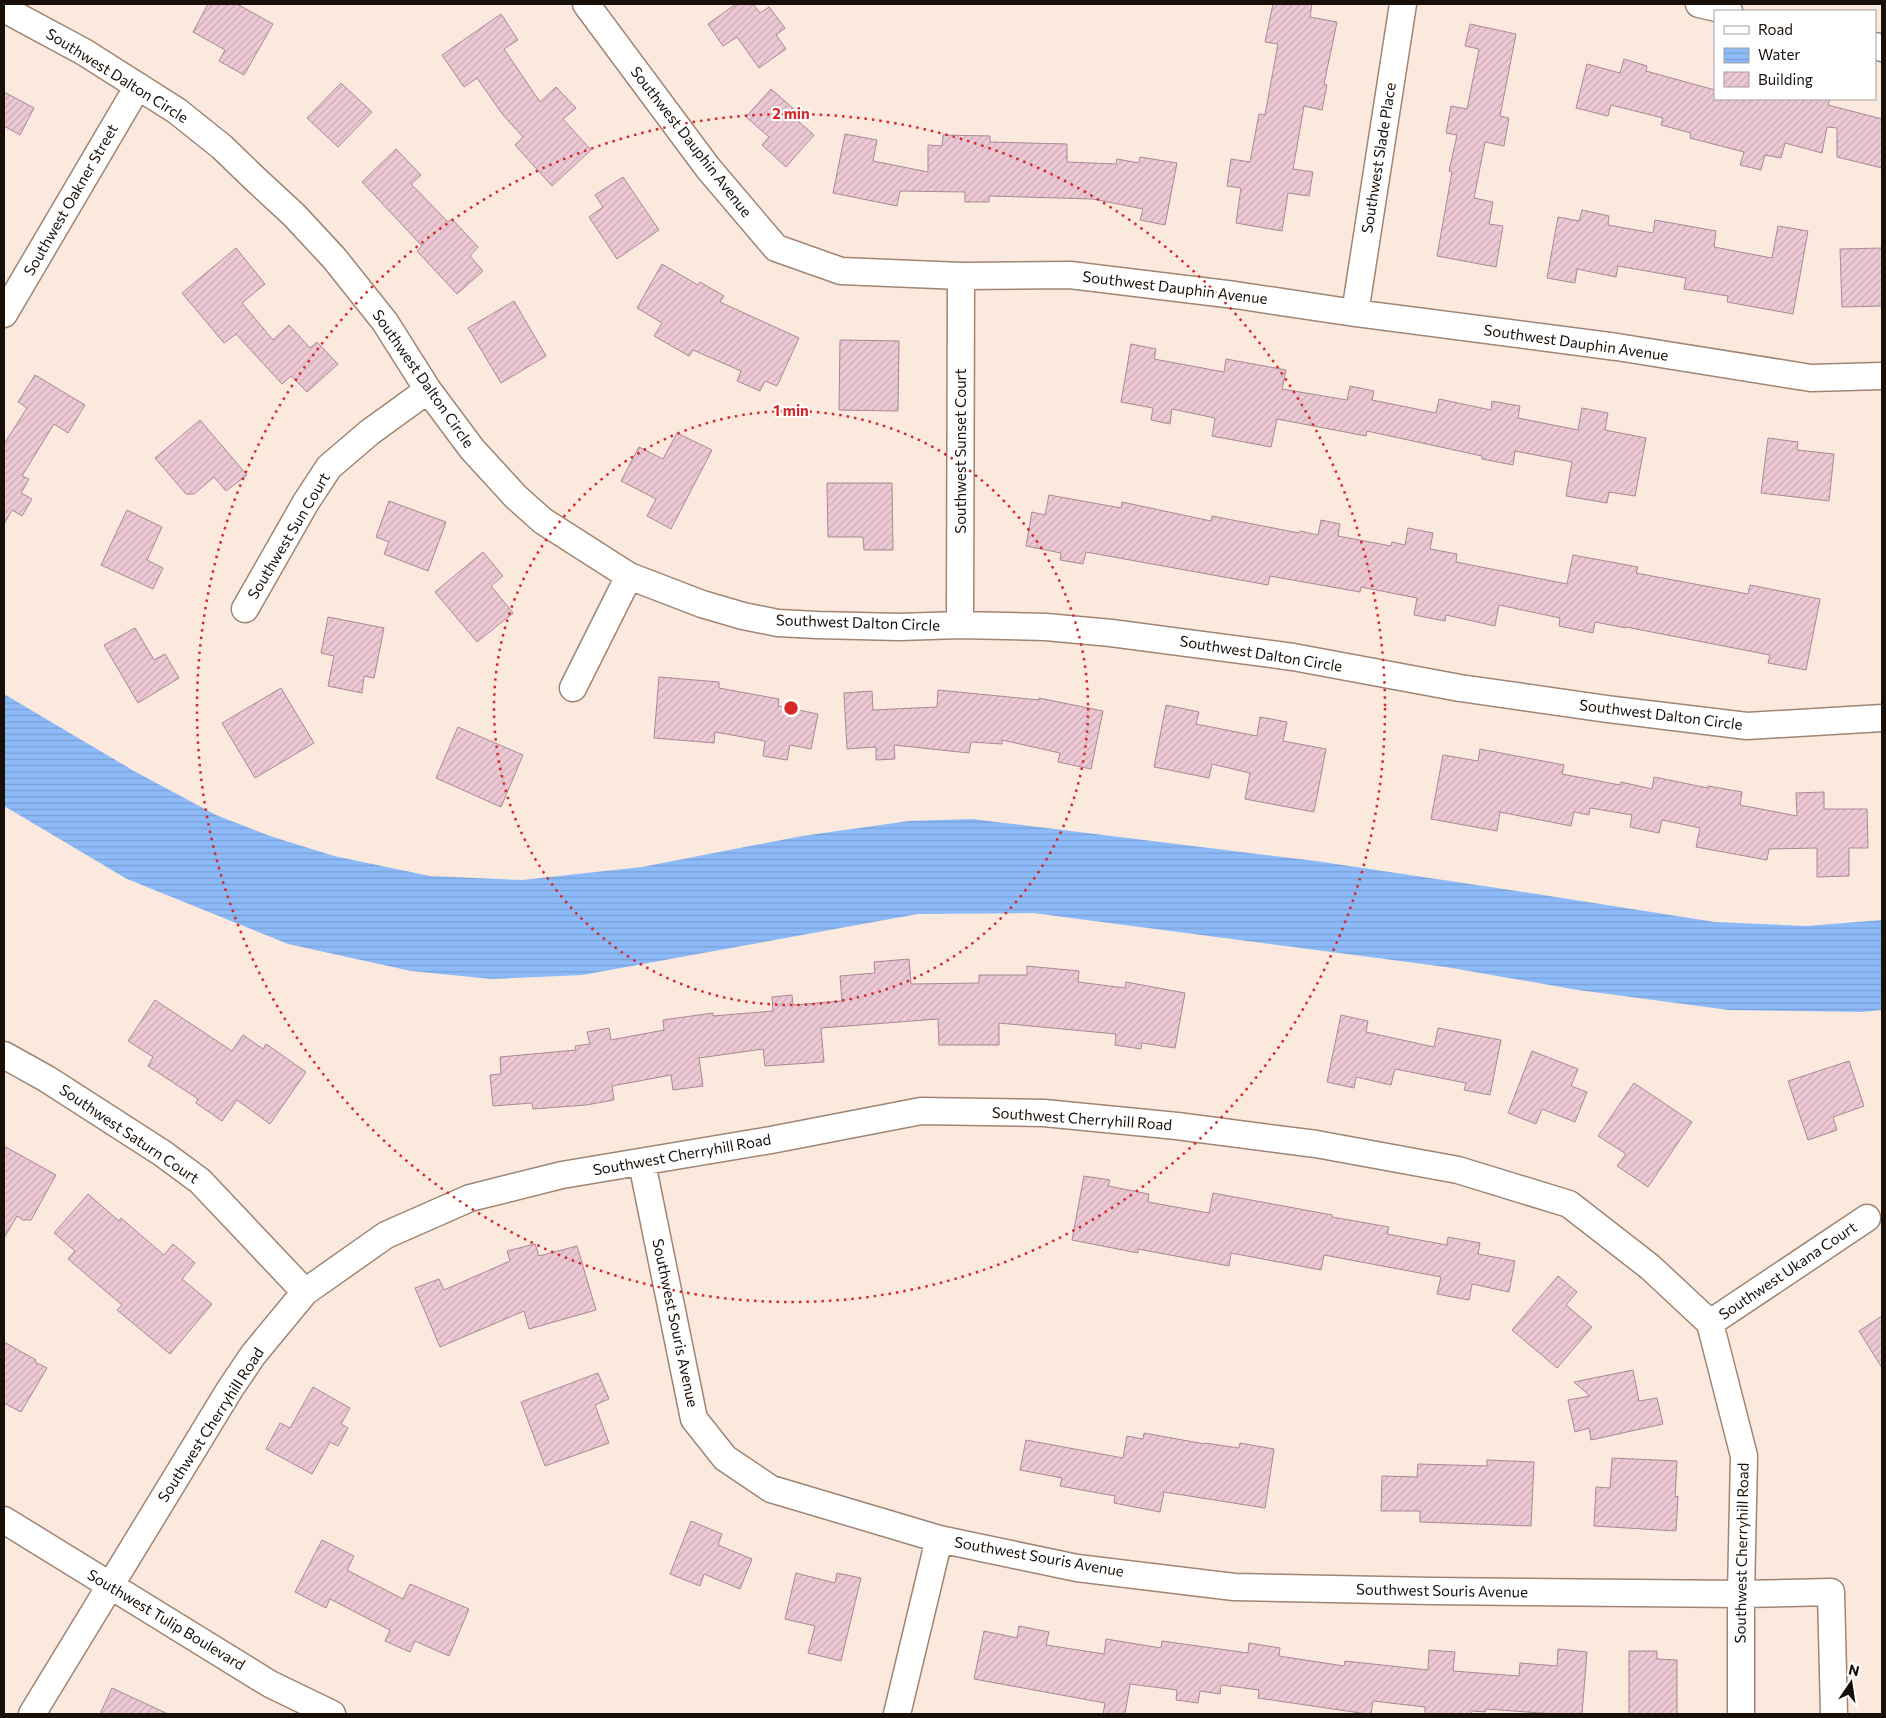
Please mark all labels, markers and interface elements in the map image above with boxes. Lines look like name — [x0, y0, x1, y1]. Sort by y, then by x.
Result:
legend — [1714, 10, 1876, 100]
text: Road — [1758, 20, 1793, 38]
street label: Southwest Dalton Circle — [43, 24, 192, 126]
text: Water — [1758, 45, 1800, 63]
street label: Southwest Dauphin Avenue — [627, 62, 756, 220]
text: Building — [1758, 70, 1813, 88]
street label: Southwest Slade Place — [1357, 81, 1399, 235]
text: 2 min — [772, 104, 810, 122]
street label: Southwest Oakner Street — [19, 120, 121, 279]
street label: Southwest Dauphin Avenue — [1082, 267, 1269, 307]
street label: Southwest Dalton Circle — [369, 306, 478, 451]
street label: Southwest Dauphin Avenue — [1483, 320, 1670, 364]
street label: Southwest Sunset Court — [951, 368, 969, 534]
text: 1 min — [773, 401, 809, 419]
street label: Southwest Sun Court — [243, 469, 333, 602]
street label: Southwest Dalton Circle — [776, 610, 941, 634]
street label: Southwest Dalton Circle — [1179, 631, 1344, 675]
street label: Southwest Dalton Circle — [1578, 695, 1744, 733]
centre of rings — [782, 699, 800, 717]
street label: Southwest Saturn Court — [56, 1080, 203, 1187]
street label: Southwest Cherryhill Road — [991, 1103, 1173, 1133]
street label: Southwest Cherryhill Road — [591, 1129, 772, 1179]
street label: Southwest Ukana Court — [1715, 1217, 1860, 1323]
street label: Southwest Souris Avenue — [649, 1237, 703, 1409]
street label: Southwest Cherryhill Road — [153, 1344, 267, 1505]
street label: Southwest Cherryhill Road — [1730, 1462, 1752, 1643]
street label: Southwest Souris Avenue — [953, 1532, 1125, 1580]
street label: Southwest Tulip Boulevard — [84, 1565, 249, 1673]
street label: Southwest Souris Avenue — [1356, 1580, 1528, 1600]
north arrow — [1826, 1658, 1876, 1708]
text: N — [1847, 1660, 1861, 1679]

